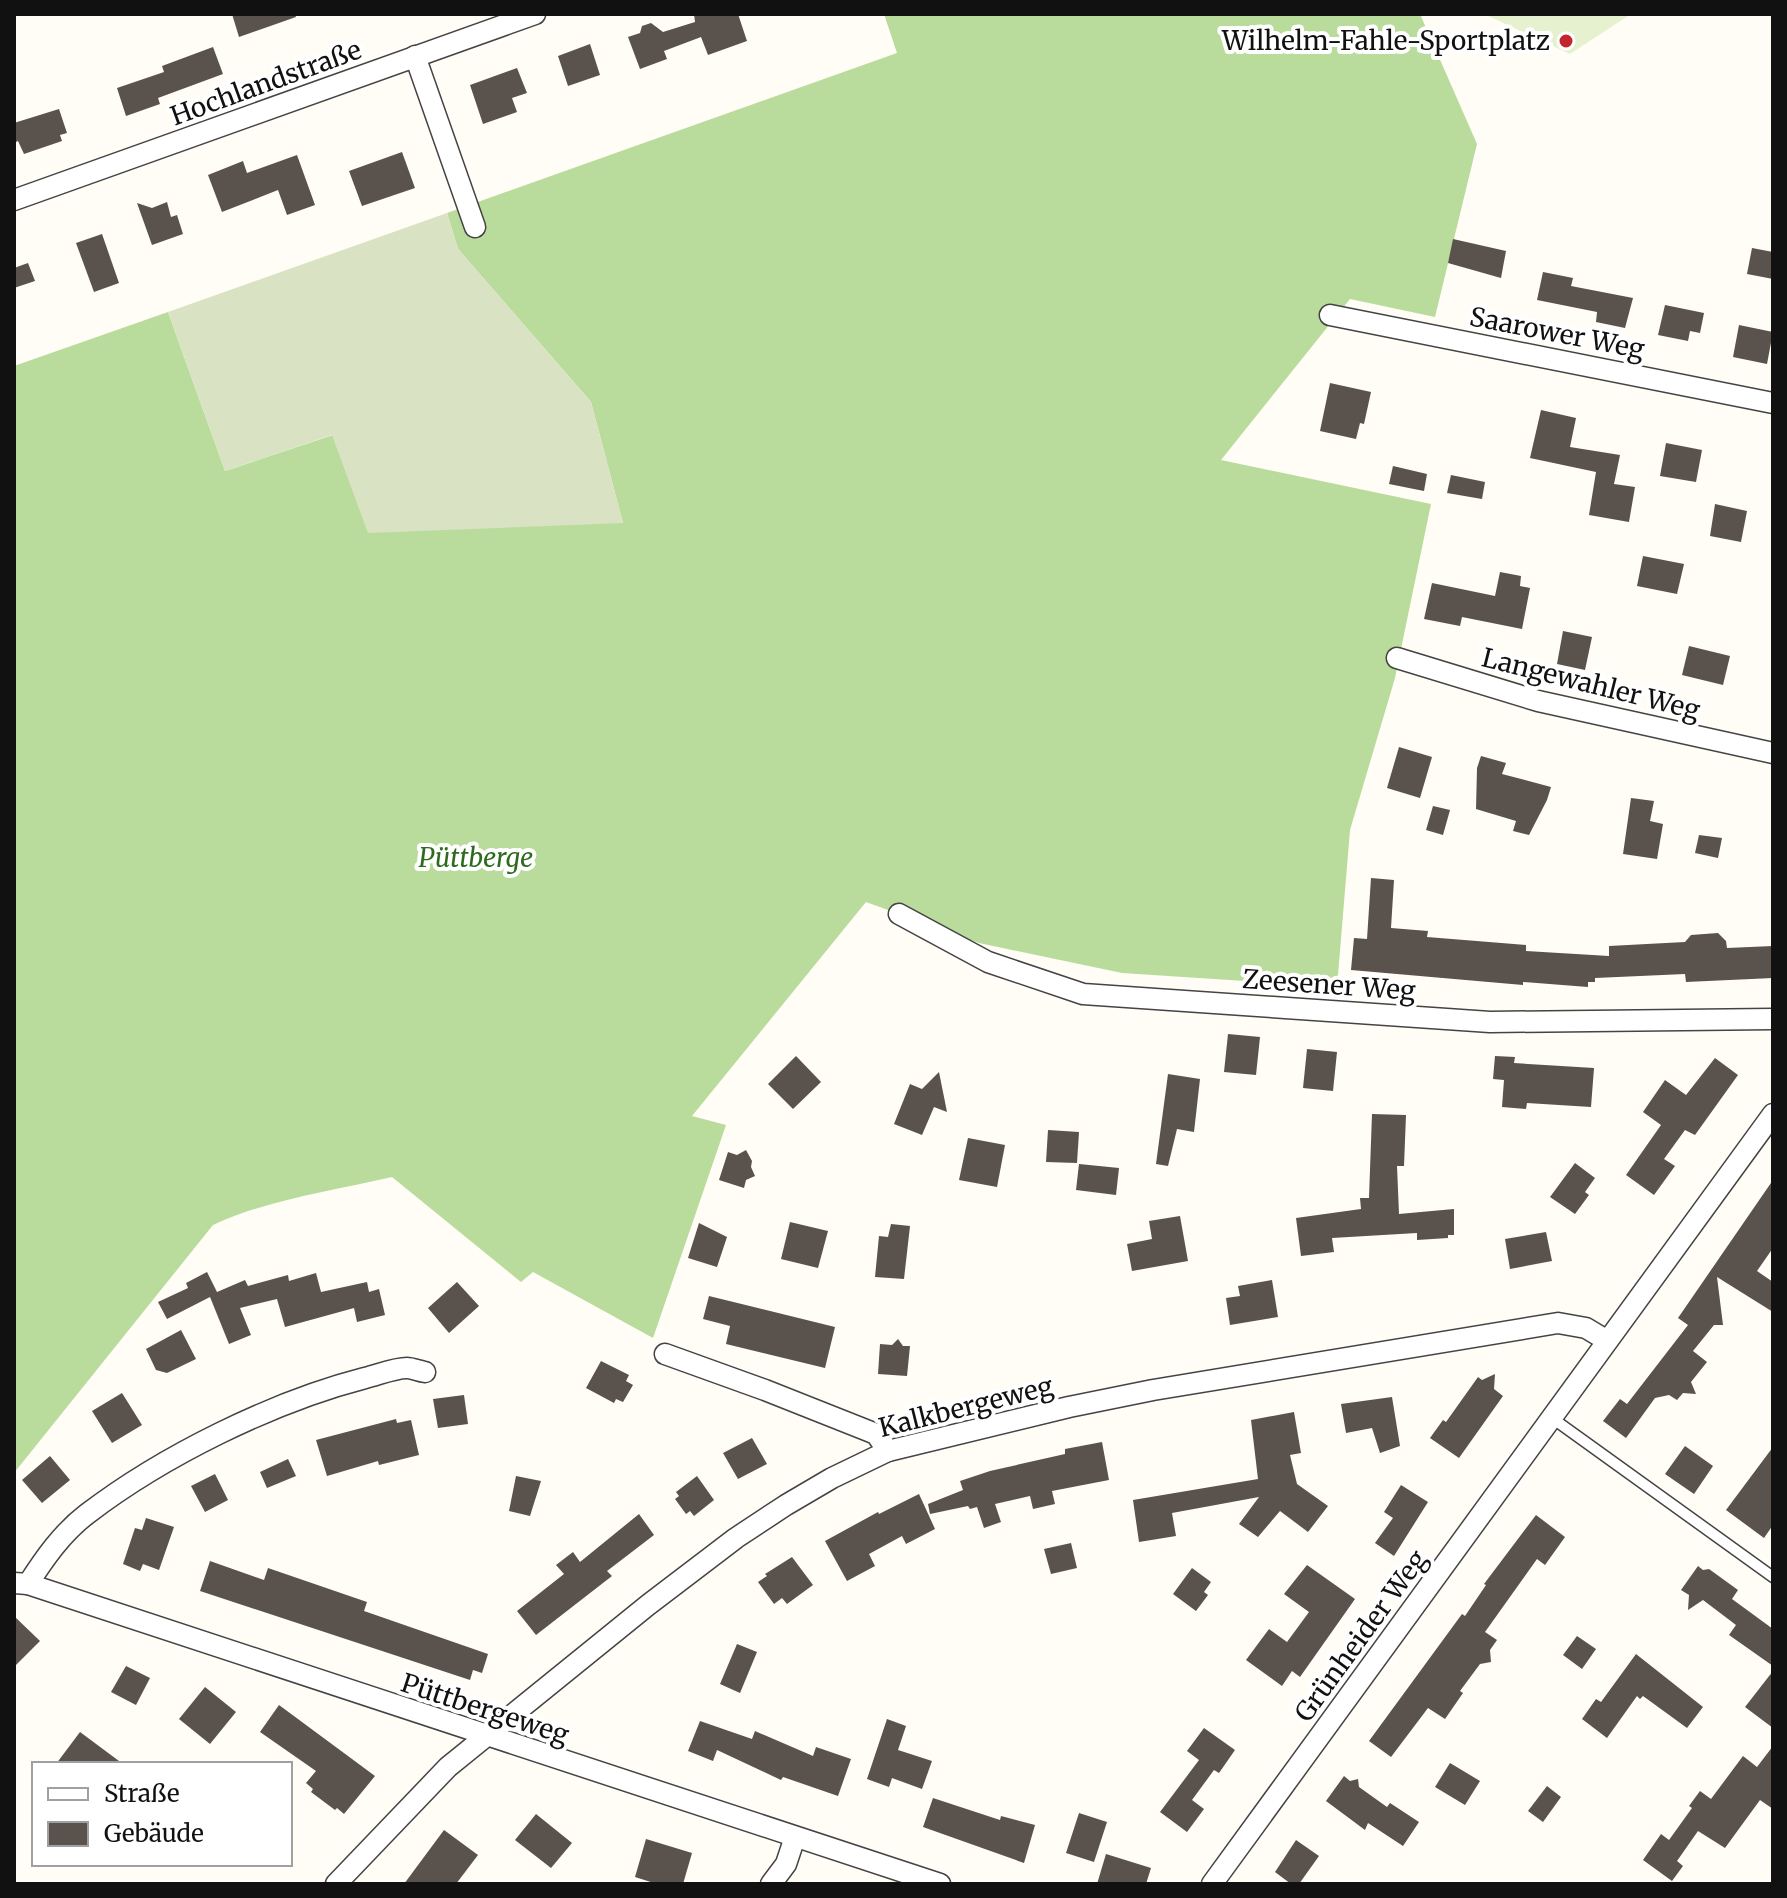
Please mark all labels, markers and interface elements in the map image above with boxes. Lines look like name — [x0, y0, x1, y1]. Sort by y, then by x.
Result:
place label: Wilhelm-Fahle-Sportplatz — [1221, 24, 1550, 57]
marker: Wilhelm-Fahle-Sportplatz — [1557, 32, 1575, 50]
street label: Hochlandstraße — [166, 33, 366, 132]
street label: Saarower Weg — [1467, 299, 1648, 366]
street label: Langewahler Weg — [1479, 640, 1704, 727]
park label: Püttberge — [419, 841, 533, 874]
street label: Zeesener Weg — [1241, 962, 1417, 1007]
street label: Kalkbergeweg — [875, 1369, 1057, 1444]
street label: Grünheider Weg — [1287, 1543, 1434, 1728]
street label: Püttbergeweg — [397, 1666, 574, 1751]
legend — [32, 1762, 292, 1866]
text: Straße — [104, 1778, 179, 1809]
text: Gebäude — [104, 1818, 204, 1849]

